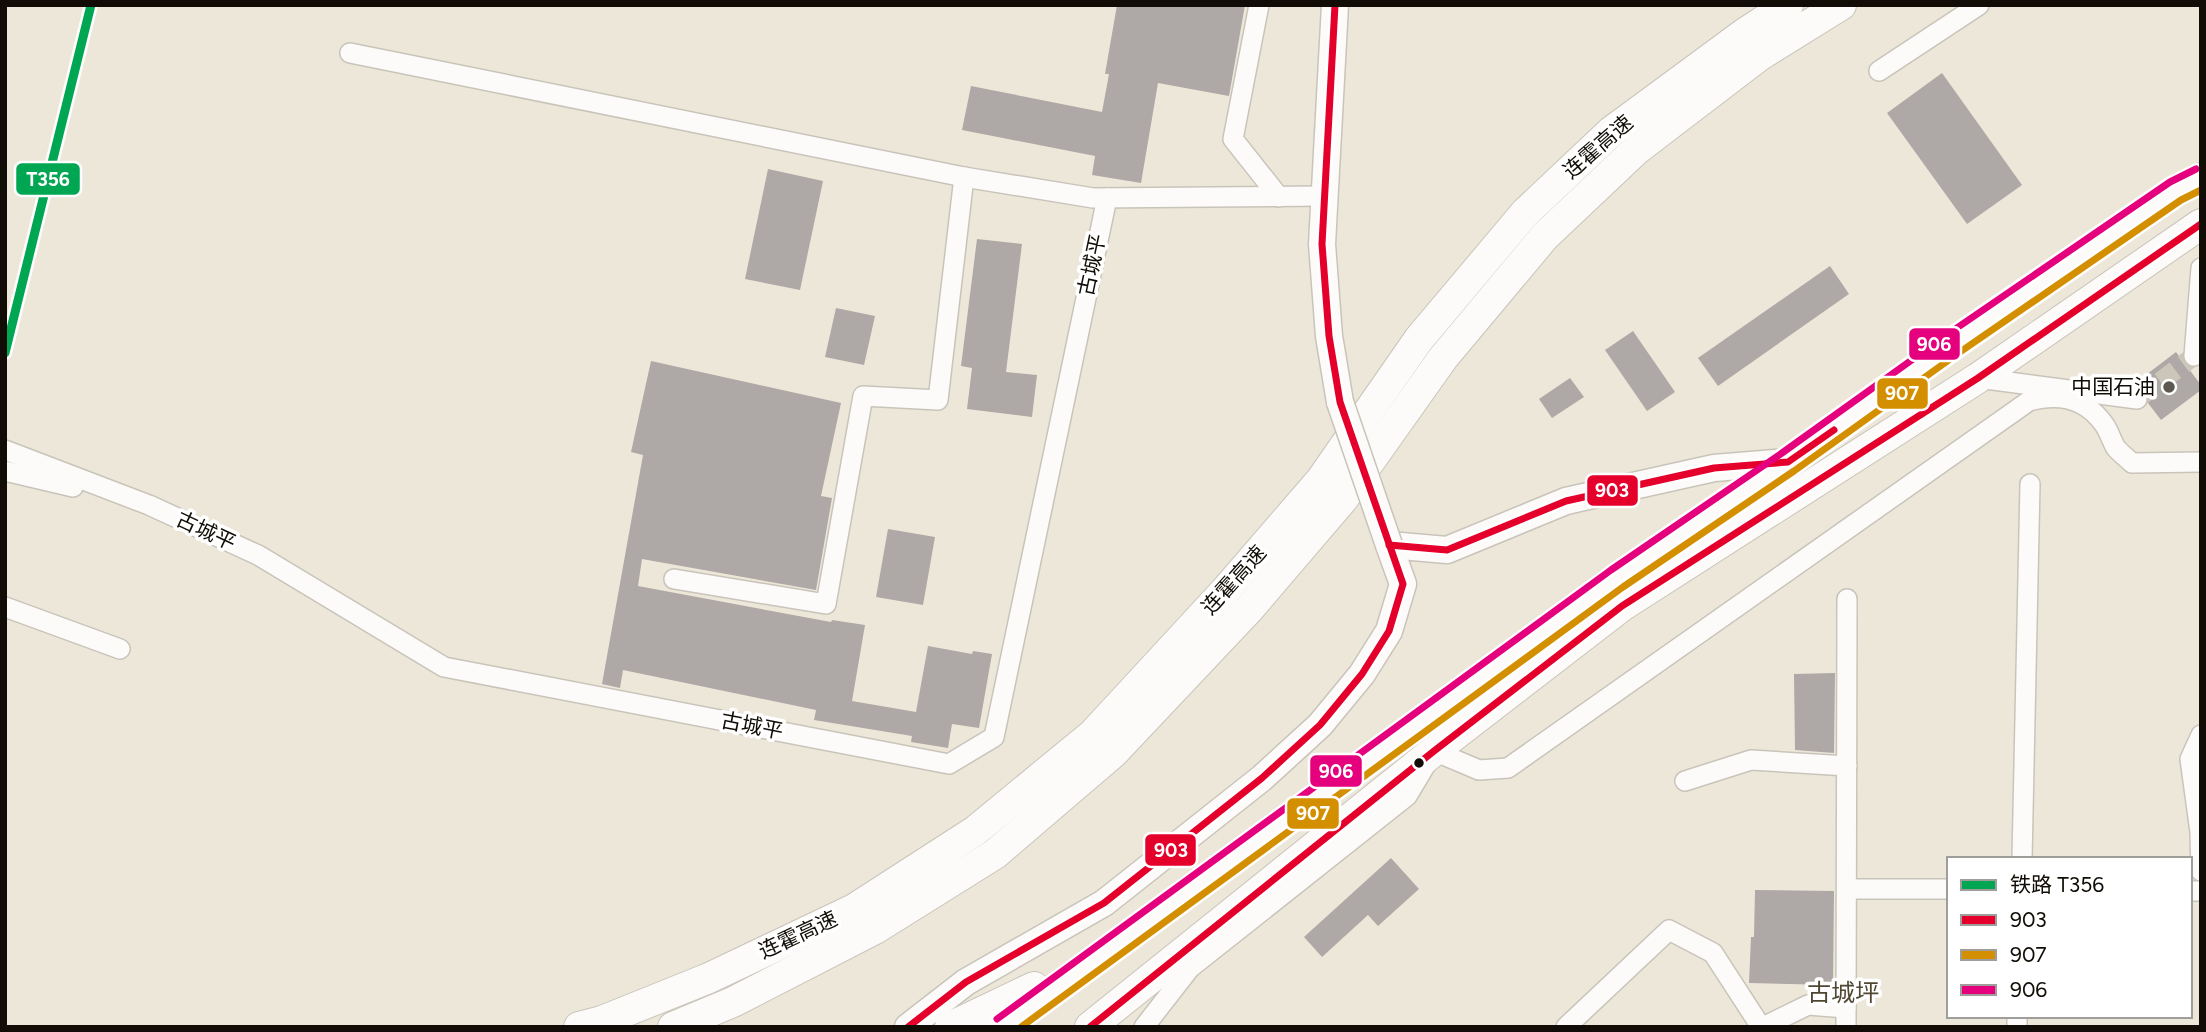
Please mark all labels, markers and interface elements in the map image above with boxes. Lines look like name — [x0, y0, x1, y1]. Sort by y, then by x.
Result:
street label: 连霍高速 — [1558, 110, 1638, 184]
line badge: T356 — [15, 162, 81, 196]
text: T356 — [26, 168, 70, 191]
street label: 古城平 — [1073, 231, 1110, 298]
line badge: 906 — [1908, 327, 1961, 361]
text: 906 — [1917, 333, 1951, 356]
place label: 中国石油 — [2071, 374, 2155, 399]
line badge: 907 — [1876, 377, 1929, 410]
marker: 中国石油 — [2161, 379, 2177, 395]
text: 907 — [1885, 382, 1919, 405]
line badge: 903 — [1586, 474, 1639, 507]
text: 903 — [1595, 479, 1629, 502]
street label: 古城平 — [172, 506, 240, 555]
street label: 连霍高速 — [1196, 540, 1271, 619]
street label: 古城平 — [719, 707, 785, 744]
line badge: 906 — [1309, 754, 1363, 788]
unlabelled marker — [1412, 756, 1426, 770]
text: 906 — [1319, 760, 1353, 783]
line badge: 907 — [1286, 797, 1340, 830]
text: 907 — [1296, 802, 1330, 825]
line badge: 903 — [1144, 833, 1197, 867]
text: 903 — [1154, 839, 1188, 862]
legend — [1947, 857, 2192, 1018]
text: 铁路 T356 — [2010, 872, 2104, 897]
street label: 连霍高速 — [754, 905, 841, 964]
text: 903 — [2010, 907, 2047, 932]
text: 907 — [2010, 942, 2047, 967]
text: 906 — [2010, 977, 2047, 1002]
district label: 古城坪 — [1807, 978, 1879, 1007]

